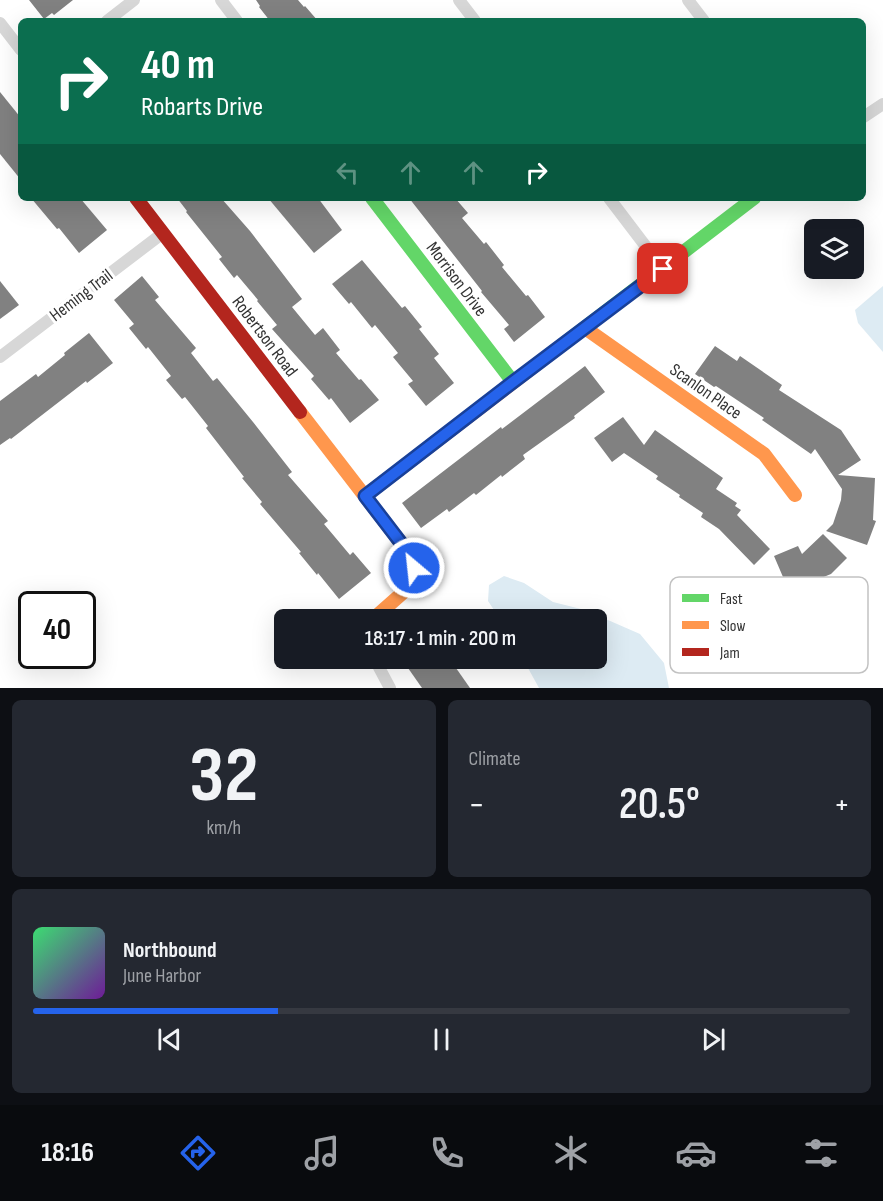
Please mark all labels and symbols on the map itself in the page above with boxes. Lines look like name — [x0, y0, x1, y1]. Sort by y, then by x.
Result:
street label: Morrison Drive — [422, 238, 491, 321]
pin — [637, 243, 688, 294]
street label: Heming Trail — [46, 265, 117, 326]
street label: Robertson Road — [227, 292, 302, 381]
street label: Scanlon Place — [666, 359, 746, 424]
position arrow — [382, 536, 446, 600]
legend — [670, 577, 868, 673]
text: Fast — [720, 590, 743, 609]
speed limit sign: 40 — [18, 591, 96, 669]
text: Slow — [720, 617, 745, 636]
text: Jam — [719, 644, 740, 663]

